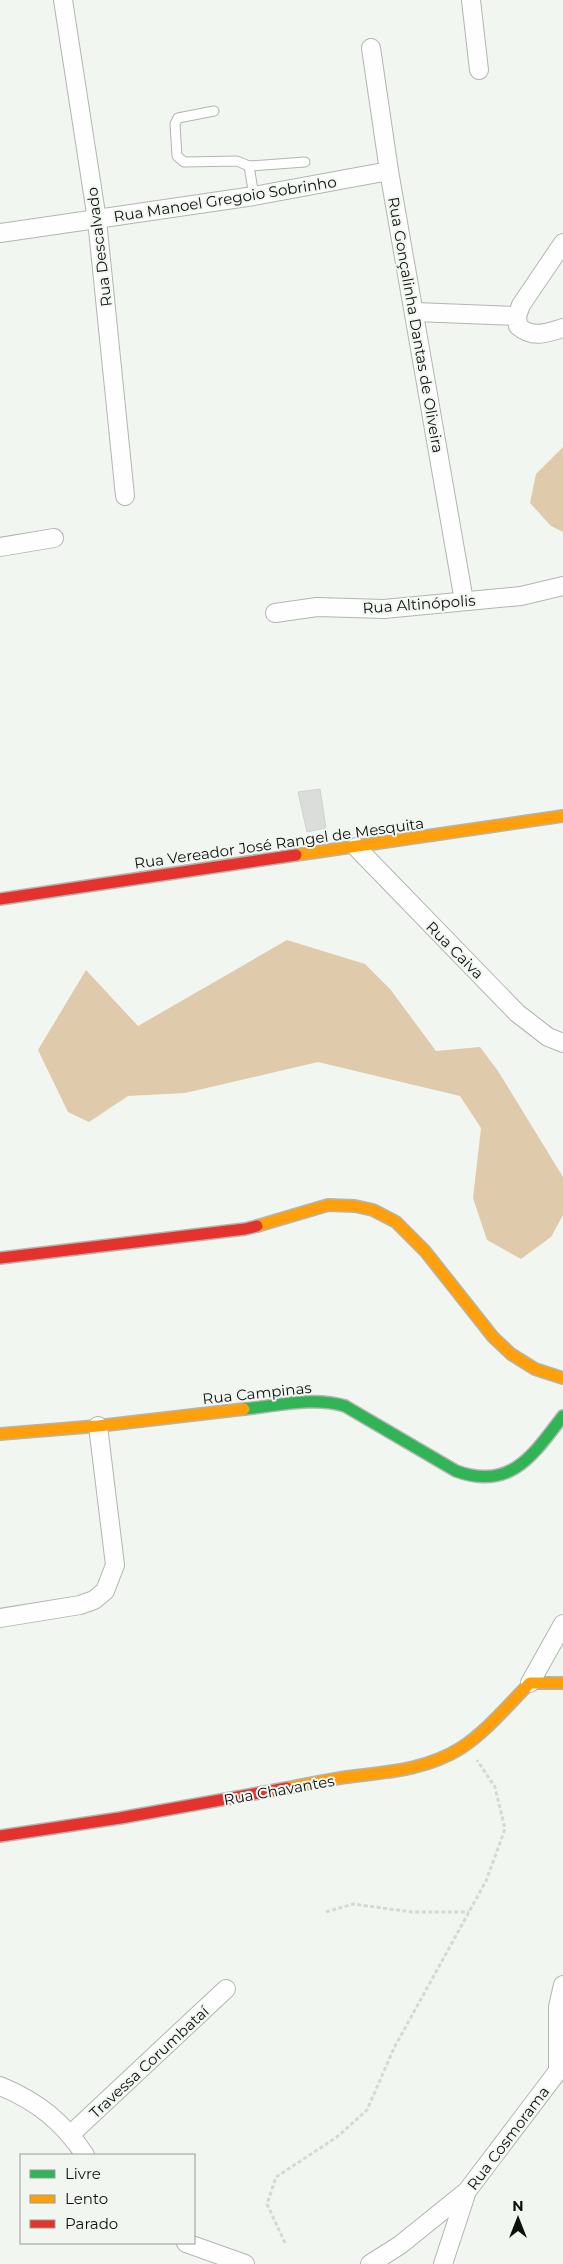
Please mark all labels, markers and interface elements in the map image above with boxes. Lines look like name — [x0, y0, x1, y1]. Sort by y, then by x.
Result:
street label: Rua Manoel Gregoio Sobrinho — [112, 172, 338, 226]
street label: Rua Descalvado — [82, 186, 116, 308]
street label: Rua Gonçalinha Dantas de Oliveira — [384, 196, 448, 454]
street label: Rua Altinópolis — [362, 591, 476, 617]
street label: Rua Vereador José Rangel de Mesquita — [133, 813, 425, 873]
street label: Rua Caiva — [422, 917, 488, 983]
street label: Rua Campinas — [202, 1378, 312, 1408]
street label: Rua Chavantes — [222, 1771, 336, 1809]
street label: Travessa Corumbataí — [85, 2001, 213, 2122]
street label: Rua Cosmorama — [463, 2082, 553, 2194]
legend — [20, 2154, 195, 2244]
text: Livre — [65, 2164, 101, 2183]
text: Lento — [65, 2189, 108, 2208]
north arrow — [493, 2194, 543, 2244]
text: N — [512, 2197, 524, 2215]
text: Parado — [65, 2214, 118, 2233]

